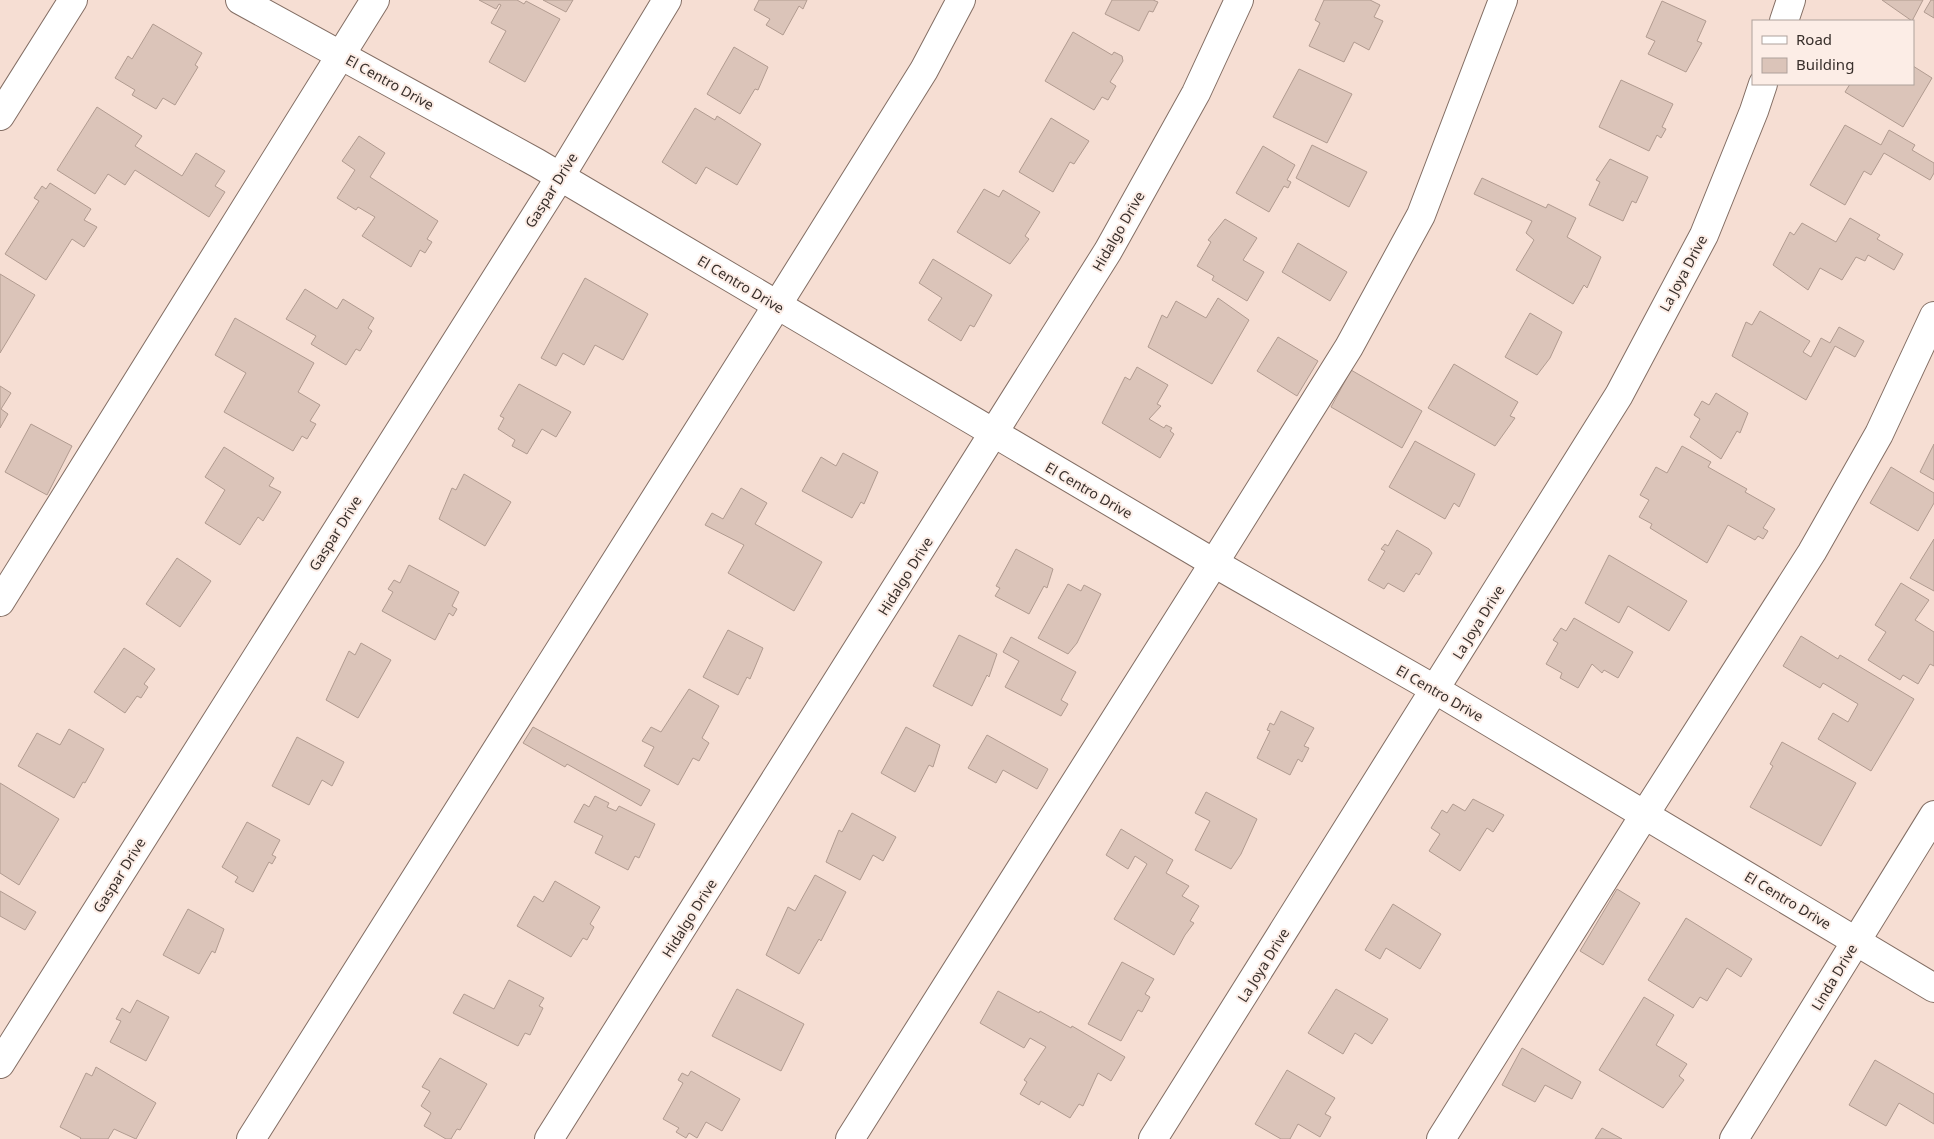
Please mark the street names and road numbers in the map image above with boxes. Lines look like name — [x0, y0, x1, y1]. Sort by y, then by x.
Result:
street label: El Centro Drive — [343, 50, 437, 114]
street label: Gaspar Drive — [520, 149, 582, 231]
street label: Hidalgo Drive — [1087, 187, 1149, 274]
street label: La Joya Drive — [1655, 231, 1711, 315]
street label: El Centro Drive — [694, 251, 788, 317]
street label: El Centro Drive — [1042, 457, 1136, 523]
street label: Gaspar Drive — [304, 492, 366, 574]
street label: Hidalgo Drive — [873, 533, 937, 619]
street label: La Joya Drive — [1448, 581, 1508, 663]
street label: El Centro Drive — [1393, 660, 1487, 726]
street label: Gaspar Drive — [88, 834, 150, 916]
street label: El Centro Drive — [1741, 867, 1835, 933]
street label: Hidalgo Drive — [657, 875, 721, 961]
street label: La Joya Drive — [1233, 924, 1293, 1006]
street label: Linda Drive — [1807, 940, 1861, 1014]

